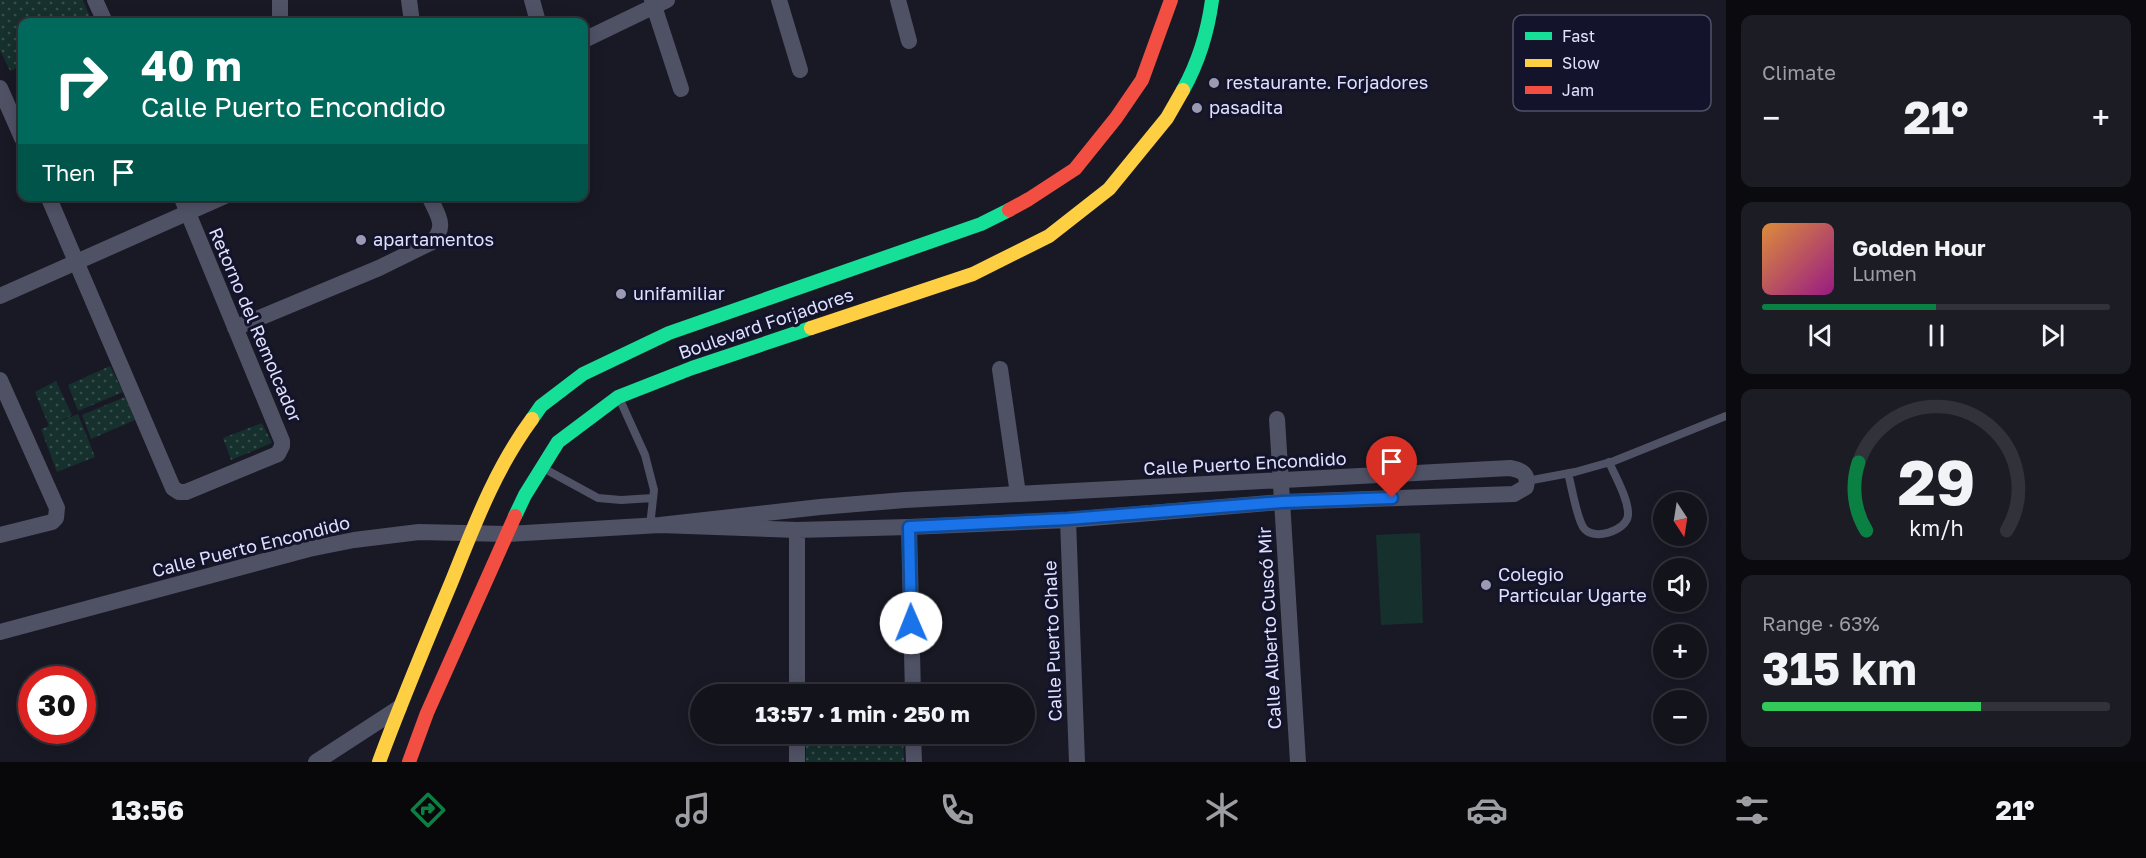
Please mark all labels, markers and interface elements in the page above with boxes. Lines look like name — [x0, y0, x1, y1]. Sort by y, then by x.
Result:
legend — [1513, 15, 1711, 111]
text: Fast — [1562, 26, 1595, 46]
text: 40 m — [141, 40, 242, 90]
icon: right — [42, 42, 120, 120]
text: Slow — [1562, 53, 1600, 73]
text: Climate — [1762, 60, 1836, 84]
place label: restaurante. Forjadores — [1226, 71, 1428, 93]
marker: restaurante. Forjadores — [1207, 76, 1221, 90]
text: Jam — [1562, 80, 1594, 100]
text: 21° — [1903, 90, 1969, 144]
text: Calle Puerto Encondido — [141, 91, 446, 123]
place label: pasadita — [1209, 96, 1283, 118]
text: − — [1762, 98, 1780, 137]
text: + — [2092, 98, 2110, 137]
marker: pasadita — [1190, 101, 1204, 115]
icon: arrive — [107, 156, 140, 189]
text: Then — [42, 159, 95, 186]
street label: Retorno del Remolcador — [205, 224, 307, 425]
place label: apartamentos — [373, 228, 494, 250]
marker: apartamentos — [354, 233, 368, 247]
text: Golden Hour — [1852, 234, 1986, 261]
text: Lumen — [1852, 261, 1917, 285]
place label: unifamiliar — [633, 282, 725, 304]
street label: Boulevard Forjadores — [675, 283, 856, 363]
marker: unifamiliar — [614, 287, 628, 301]
icon: previous — [1804, 319, 1837, 352]
icon: pause — [1920, 319, 1953, 352]
icon: next — [2036, 319, 2069, 352]
pin — [1366, 436, 1417, 498]
icon: arrive — [1375, 445, 1408, 478]
text: 29 — [1897, 445, 1975, 520]
street label: Calle Puerto Encondido — [1143, 447, 1347, 479]
north arrow — [1653, 492, 1707, 546]
map controls — [1653, 492, 1707, 744]
street label: Calle Puerto Encondido — [150, 511, 352, 581]
text: km/h — [1909, 516, 1963, 542]
street label: Calle Alberto Cuscó Mir — [1253, 526, 1285, 730]
button: sound — [1653, 558, 1707, 612]
street label: Calle Puerto Chale — [1038, 560, 1066, 722]
place label: Colegio Particular Ugarte — [1498, 563, 1647, 606]
marker: Colegio Particular Ugarte — [1479, 578, 1493, 592]
position arrow — [879, 591, 943, 655]
text: Range · 63% — [1762, 611, 1880, 635]
button: + — [1653, 624, 1707, 678]
text: 315 km — [1762, 641, 1917, 695]
speed limit sign: 30 — [18, 666, 96, 744]
button: − — [1653, 690, 1707, 744]
text: 13:57 · 1 min · 250 m — [755, 700, 970, 727]
icon: directions — [407, 789, 449, 831]
icon: music — [672, 789, 714, 831]
icon: phone — [936, 789, 978, 831]
icon: climate — [1201, 789, 1243, 831]
icon: car — [1466, 789, 1508, 831]
icon: filters — [1731, 789, 1773, 831]
text: 13:56 — [111, 794, 184, 826]
text: 21° — [1996, 794, 2035, 826]

